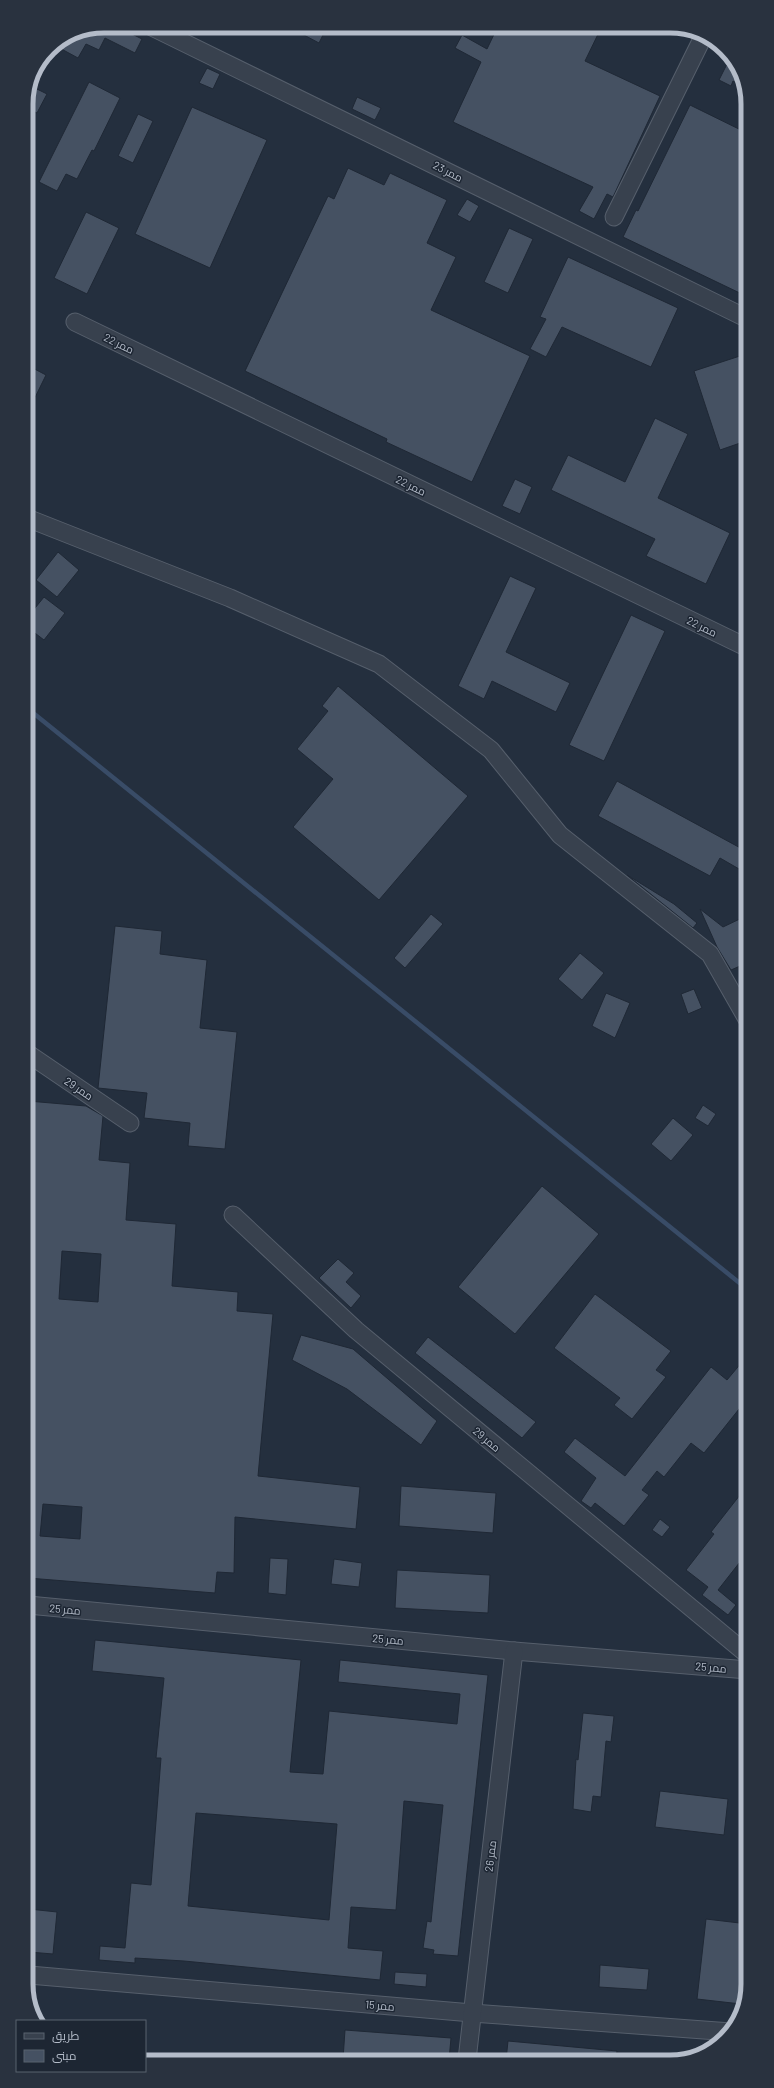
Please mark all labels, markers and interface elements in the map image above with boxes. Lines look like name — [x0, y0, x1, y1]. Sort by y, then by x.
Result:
street label: ممر 23 — [431, 158, 465, 185]
street label: ممر 22 — [101, 330, 136, 357]
street label: ممر 22 — [393, 472, 428, 499]
street label: ممر 22 — [684, 613, 719, 640]
street label: ممر 29 — [62, 1074, 96, 1103]
street label: ممر 29 — [470, 1424, 503, 1455]
street label: ممر 25 — [49, 1601, 81, 1618]
street label: ممر 25 — [372, 1631, 404, 1648]
street label: ممر 25 — [695, 1659, 727, 1676]
street label: ممر 26 — [482, 1840, 499, 1873]
street label: ممر 15 — [365, 1997, 395, 2014]
legend — [16, 2020, 146, 2072]
text: طريق — [52, 2028, 80, 2043]
text: مبنى — [52, 2048, 77, 2063]

